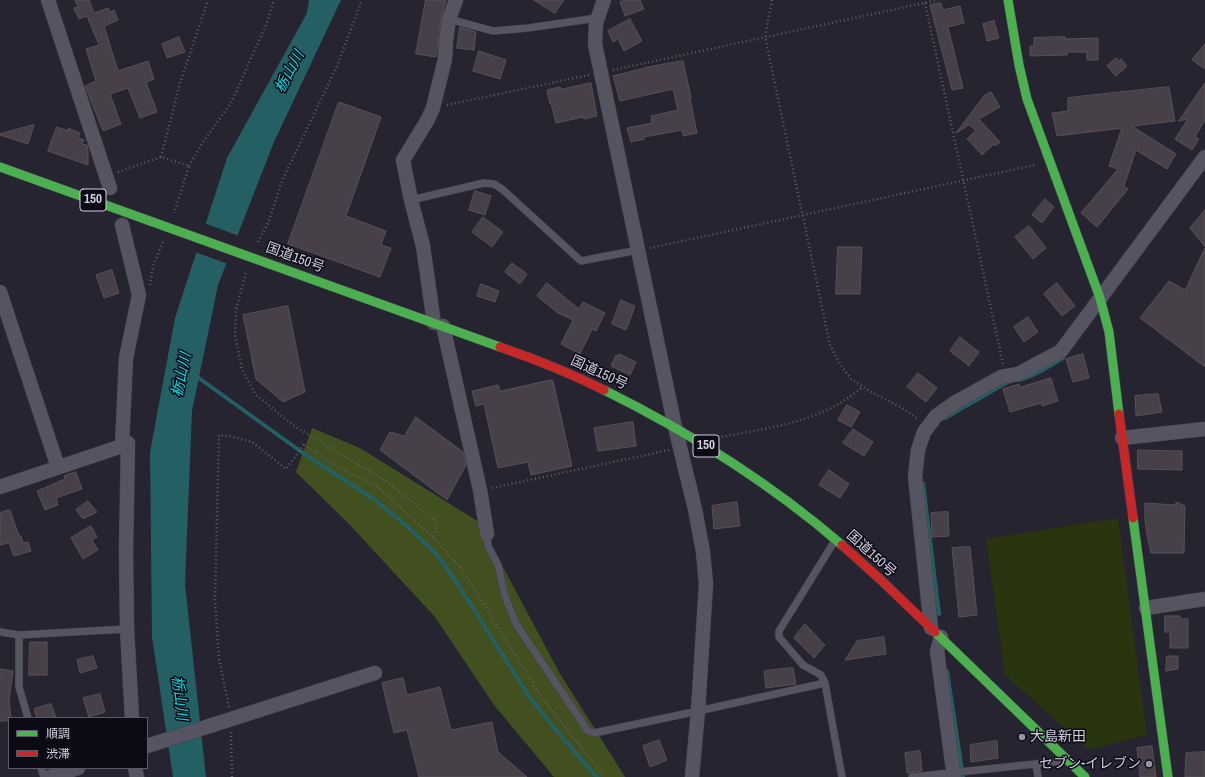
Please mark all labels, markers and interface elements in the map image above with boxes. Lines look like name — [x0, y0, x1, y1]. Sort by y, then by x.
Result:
water label: 栃山川 — [271, 48, 309, 96]
road number: 150 — [80, 189, 106, 211]
street label: 国道150号 — [263, 240, 327, 276]
water label: 栃山川 — [169, 351, 195, 399]
street label: 国道150号 — [568, 352, 630, 394]
road number: 150 — [693, 435, 719, 457]
street label: 国道150号 — [843, 527, 899, 581]
water label: 栃山川 — [167, 675, 191, 721]
legend — [8, 717, 148, 769]
text: 順調 — [46, 726, 70, 742]
place label: 大島新田 — [1030, 729, 1086, 745]
marker: 大島新田 — [1017, 732, 1027, 742]
text: 渋滞 — [46, 746, 70, 762]
place label: セブン-イレブン — [1039, 756, 1141, 772]
marker: セブン-イレブン — [1144, 759, 1154, 769]

